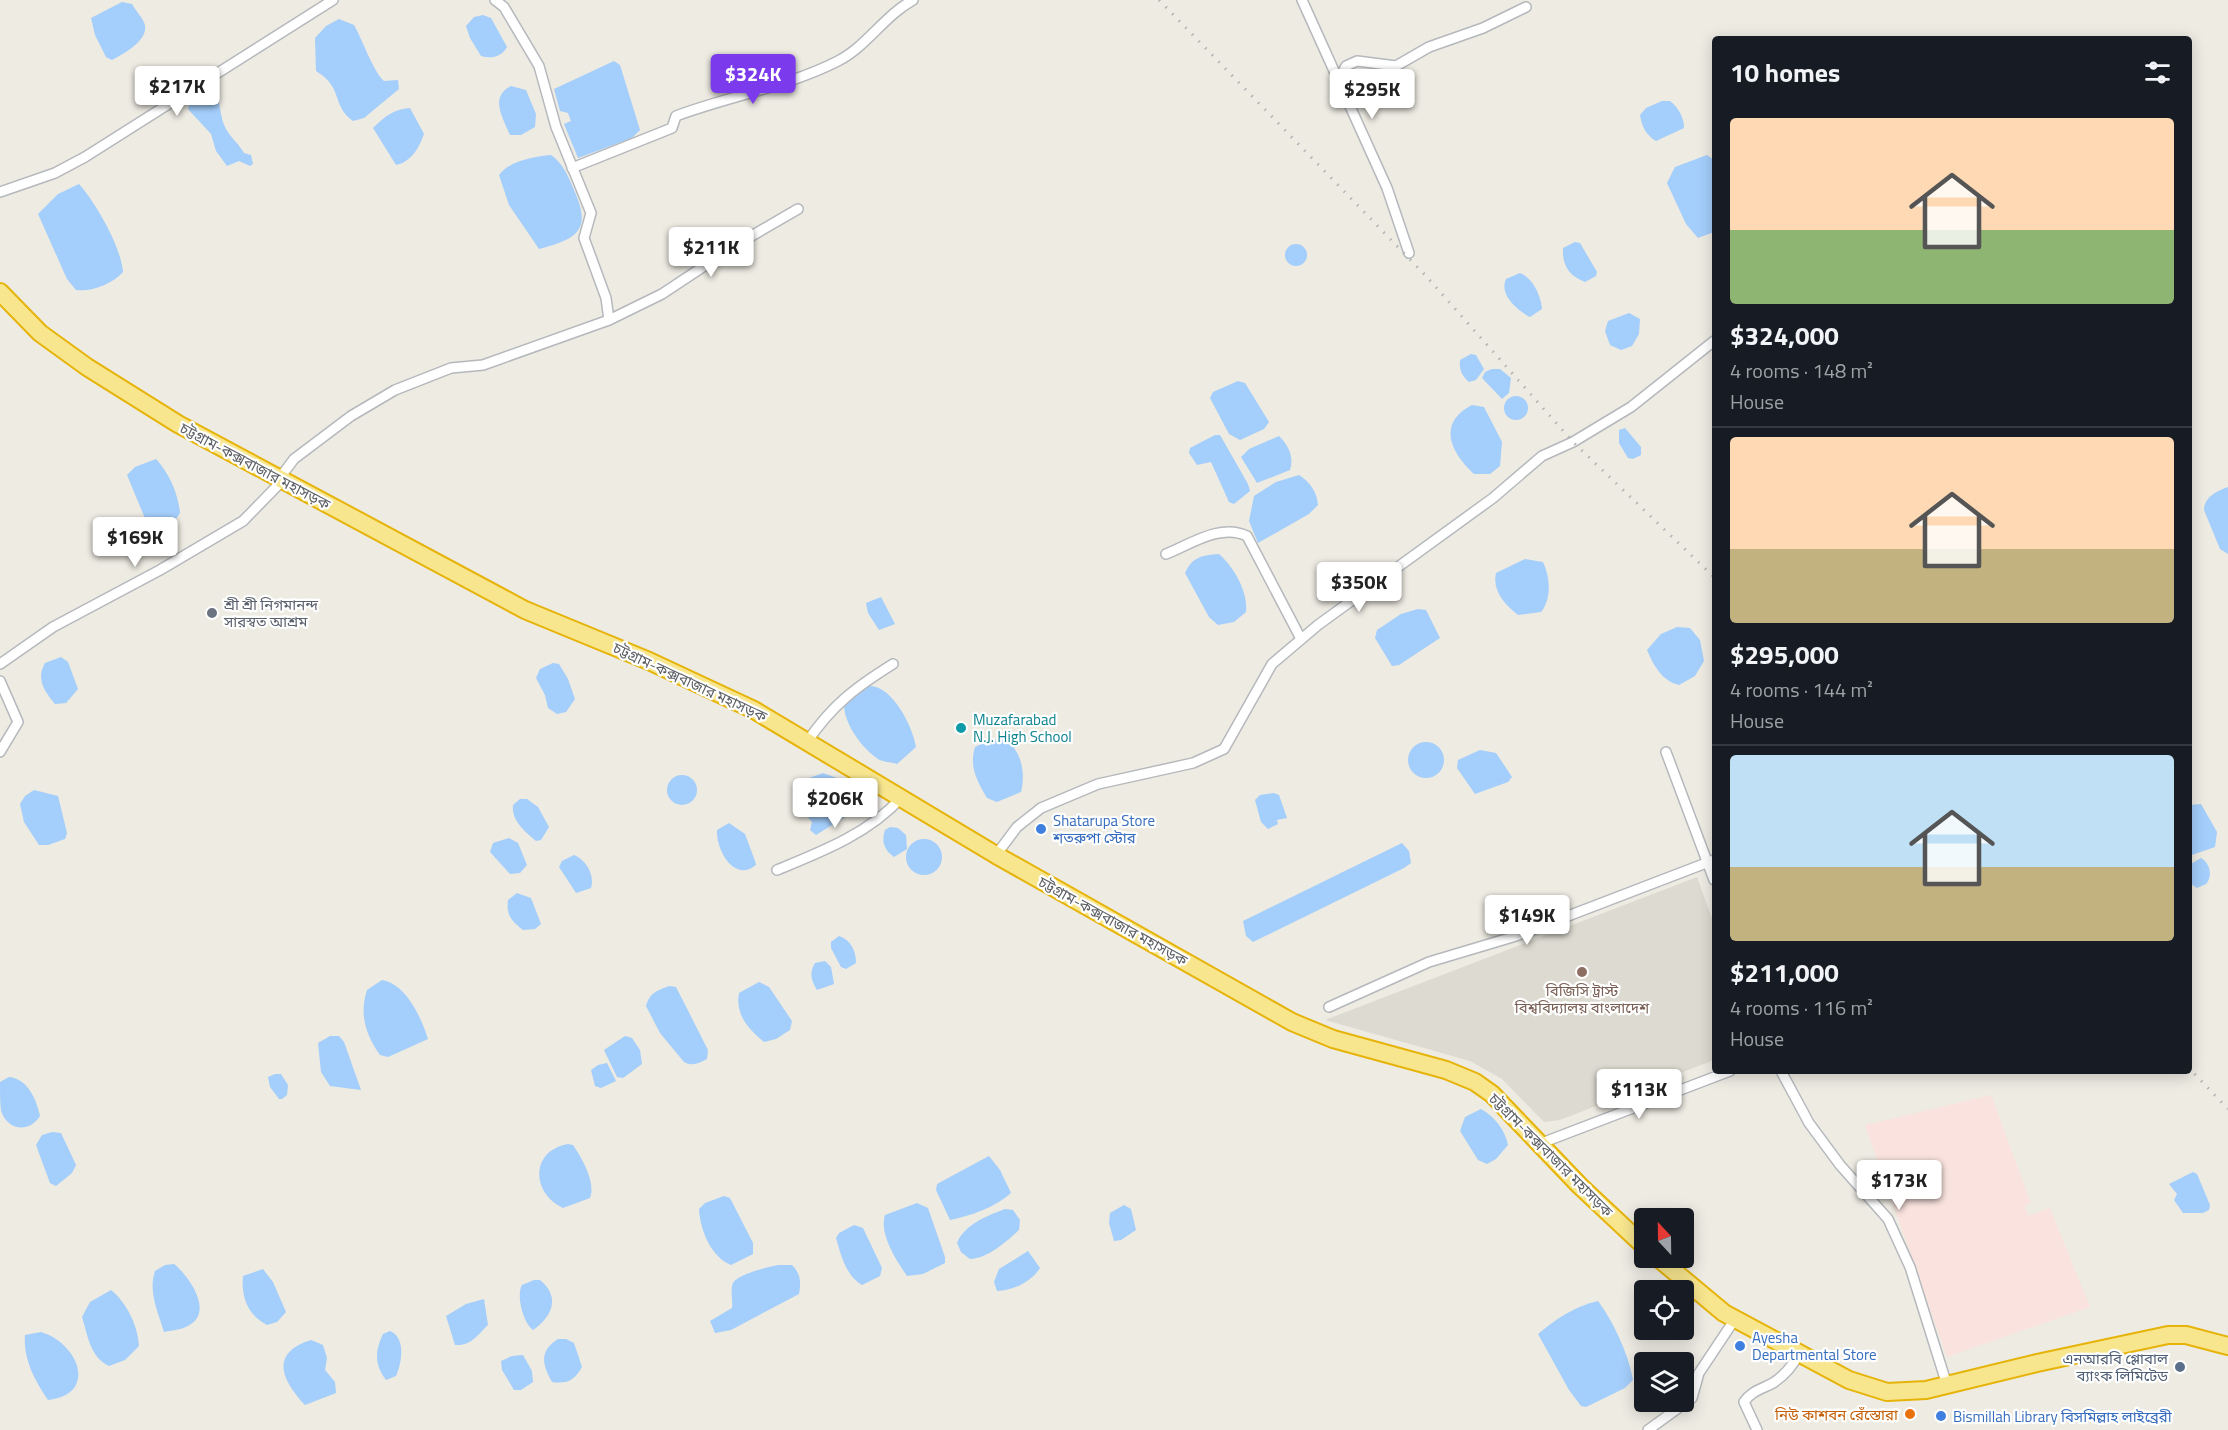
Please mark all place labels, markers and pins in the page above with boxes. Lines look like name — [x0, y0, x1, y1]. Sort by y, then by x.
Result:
pin: $324K — [711, 54, 795, 105]
pin: $217K — [135, 66, 219, 117]
pin: $295K — [1330, 69, 1414, 120]
pin: $211K — [669, 227, 753, 278]
pin: $169K — [93, 517, 177, 568]
pin: $350K — [1317, 562, 1401, 613]
place label: শ্রী শ্রী নিগমানন্দ সারস্বত আশ্রম — [223, 593, 319, 633]
marker: শ্রী শ্রী নিগমানন্দ সারস্বত আশ্রম — [205, 606, 219, 620]
place label: Muzafarabad N.J. High School — [973, 708, 1072, 748]
marker: Muzafarabad N.J. High School — [954, 721, 968, 735]
pin: $206K — [793, 778, 877, 829]
place label: Shatarupa Store শতরুপা স্টোর — [1052, 809, 1155, 849]
marker: Shatarupa Store শতরুপা স্টোর — [1034, 822, 1048, 836]
pin: $149K — [1485, 895, 1569, 946]
marker: বিজিসি ট্রাস্ট বিশ্ববিদ্যালয় বাংলাদেশ — [1575, 965, 1589, 979]
place label: বিজিসি ট্রাস্ট বিশ্ববিদ্যালয় বাংলাদেশ — [1514, 979, 1650, 1019]
pin: $113K — [1597, 1069, 1681, 1120]
pin: $173K — [1857, 1160, 1941, 1211]
place label: Ayesha Departmental Store — [1752, 1326, 1877, 1366]
marker: Ayesha Departmental Store — [1733, 1339, 1747, 1353]
place label: এনআরবি গ্লোবাল ব্যাংক লিমিটেড — [2063, 1347, 2169, 1387]
marker: এনআরবি গ্লোবাল ব্যাংক লিমিটেড — [2173, 1360, 2187, 1374]
place label: নিউ কাশবন রেঁস্তোরা — [1774, 1403, 1899, 1426]
place label: Bismillah Library বিসমিল্লাহ লাইব্রেরী — [1953, 1405, 2173, 1428]
marker: নিউ কাশবন রেঁস্তোরা — [1903, 1407, 1917, 1421]
marker: Bismillah Library বিসমিল্লাহ লাইব্রেরী — [1934, 1409, 1948, 1423]

